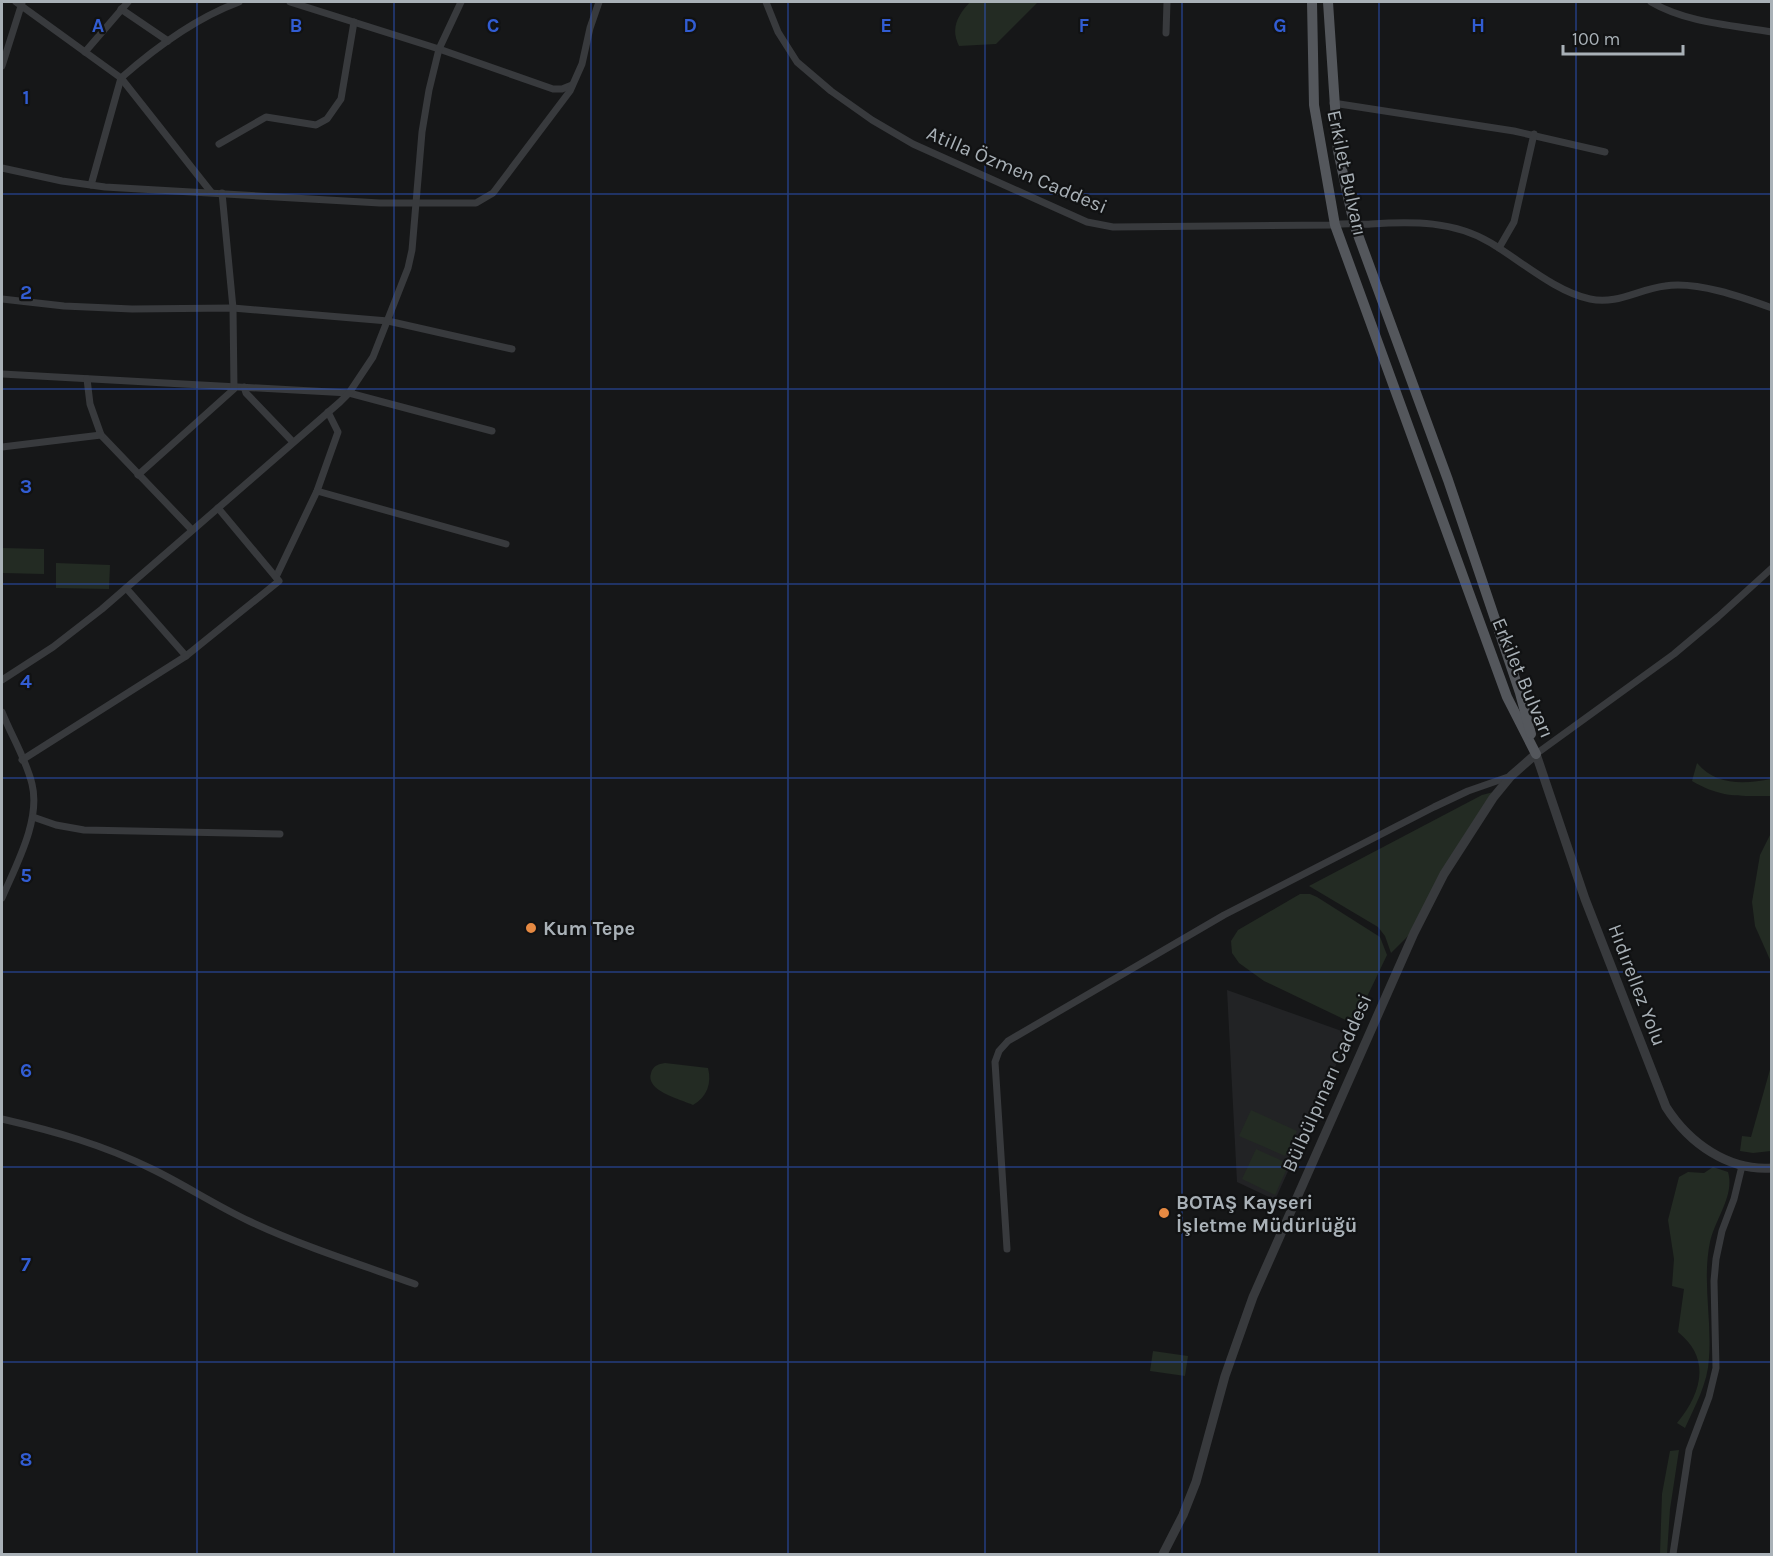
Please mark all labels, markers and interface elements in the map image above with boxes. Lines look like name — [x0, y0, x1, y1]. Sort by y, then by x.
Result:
text: A — [92, 14, 105, 37]
text: B — [290, 14, 302, 37]
text: C — [487, 14, 499, 37]
text: D — [683, 14, 697, 37]
text: E — [880, 14, 892, 37]
text: F — [1079, 14, 1090, 37]
text: G — [1273, 14, 1287, 37]
text: H — [1471, 14, 1485, 37]
scale bar — [1563, 18, 1683, 56]
text: 100 m — [1572, 28, 1620, 50]
text: 1 — [22, 86, 30, 109]
street label: Erkilet Bulvarı — [1322, 108, 1372, 238]
street label: Atilla Özmen Caddesi — [923, 122, 1111, 218]
text: 2 — [20, 281, 32, 304]
text: 3 — [20, 475, 32, 498]
street label: Erkilet Bulvarı — [1487, 614, 1559, 742]
text: 4 — [20, 670, 32, 693]
text: 5 — [20, 864, 32, 887]
place label: Kum Tepe — [543, 917, 635, 940]
marker: Kum Tepe — [524, 921, 538, 935]
street label: Hıdırellez Yolu — [1603, 921, 1671, 1049]
street label: Bülbülpınarı Caddesi — [1277, 991, 1377, 1175]
text: 6 — [20, 1059, 32, 1082]
place label: BOTAŞ Kayseri İşletme Müdürlüğü — [1176, 1191, 1357, 1237]
marker: BOTAŞ Kayseri İşletme Müdürlüğü — [1157, 1206, 1171, 1220]
text: 7 — [21, 1253, 31, 1276]
text: 8 — [20, 1448, 32, 1471]

